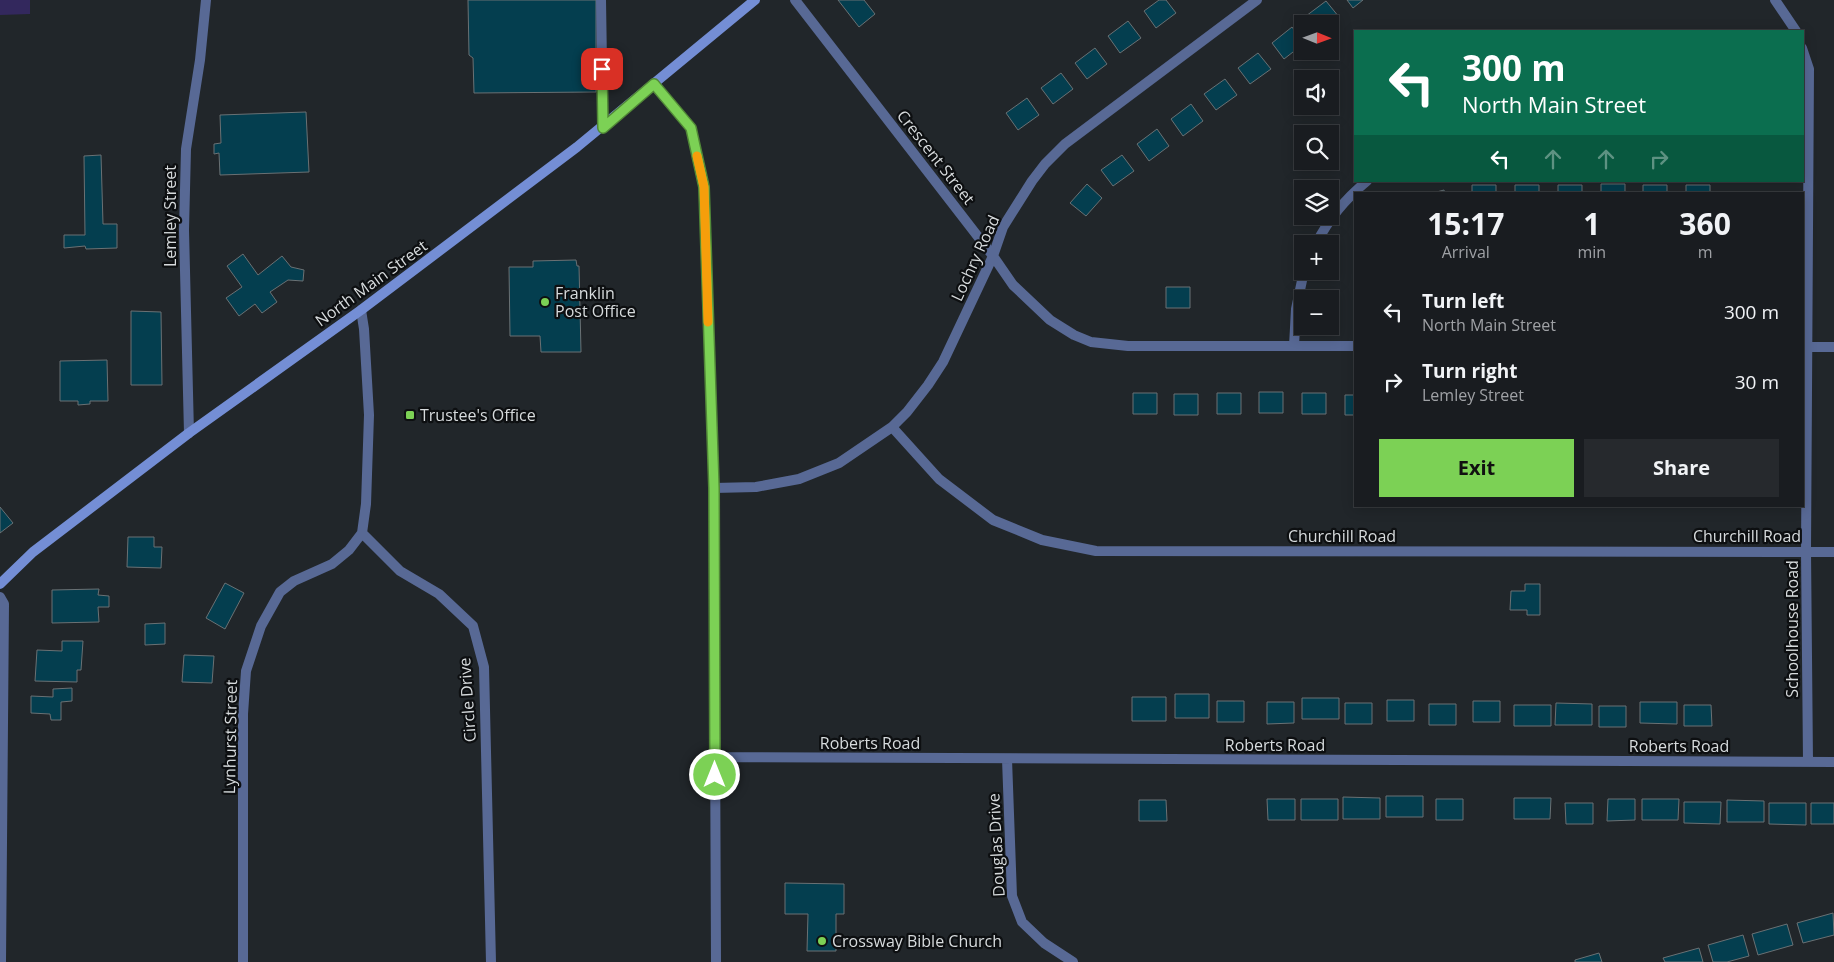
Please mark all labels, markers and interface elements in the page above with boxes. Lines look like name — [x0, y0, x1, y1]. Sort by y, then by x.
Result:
north arrow — [1294, 15, 1339, 60]
map controls — [1294, 15, 1339, 335]
text: 300 m — [1462, 44, 1566, 91]
pin — [581, 48, 623, 90]
icon: left — [1379, 50, 1444, 115]
icon: arrive — [588, 55, 616, 83]
button: sound — [1294, 70, 1339, 115]
text: North Main Street — [1462, 89, 1646, 119]
street label: Crescent Street — [892, 105, 980, 209]
button: search — [1294, 125, 1339, 170]
icon: left — [1486, 145, 1514, 173]
icon: ahead — [1539, 145, 1567, 173]
icon: ahead — [1592, 145, 1620, 173]
icon: right — [1645, 145, 1673, 173]
street label: Lemley Street — [159, 165, 181, 267]
button: layers — [1294, 180, 1339, 225]
text: 15:17 — [1427, 203, 1504, 244]
text: 1 — [1583, 203, 1600, 244]
text: 360 — [1679, 203, 1731, 244]
street label: Lochry Road — [946, 212, 1004, 304]
street label: North Main Street — [310, 235, 432, 331]
button: + — [1294, 235, 1339, 280]
text: Arrival — [1442, 241, 1490, 263]
text: min — [1578, 241, 1606, 263]
text: m — [1698, 241, 1713, 263]
place label: Franklin Post Office — [555, 282, 636, 322]
text: Turn left — [1422, 288, 1504, 314]
button: − — [1294, 290, 1339, 335]
marker: Franklin Post Office — [539, 296, 551, 308]
icon: left — [1379, 298, 1407, 326]
text: 300 m — [1724, 299, 1779, 325]
text: North Main Street — [1422, 314, 1556, 336]
text: Turn right — [1422, 358, 1517, 384]
icon: right — [1379, 368, 1407, 396]
text: 30 m — [1735, 369, 1779, 395]
text: Lemley Street — [1422, 384, 1524, 406]
place label: Trustee's Office — [420, 404, 536, 426]
marker: Trustee's Office — [404, 409, 416, 421]
button: Exit — [1379, 439, 1574, 497]
button: Share — [1584, 439, 1779, 497]
street label: Churchill Road — [1288, 525, 1396, 547]
street label: Churchill Road — [1693, 525, 1801, 547]
street label: Schoolhouse Road — [1781, 560, 1803, 698]
street label: Circle Drive — [453, 657, 481, 743]
street label: Lynhurst Street — [218, 679, 242, 794]
street label: Roberts Road — [820, 732, 920, 754]
street label: Roberts Road — [1225, 734, 1325, 756]
street label: Roberts Road — [1629, 735, 1729, 757]
position arrow — [688, 748, 740, 800]
street label: Douglas Drive — [982, 793, 1010, 897]
place label: Crossway Bible Church — [832, 930, 1002, 952]
marker: Crossway Bible Church — [816, 935, 828, 947]

